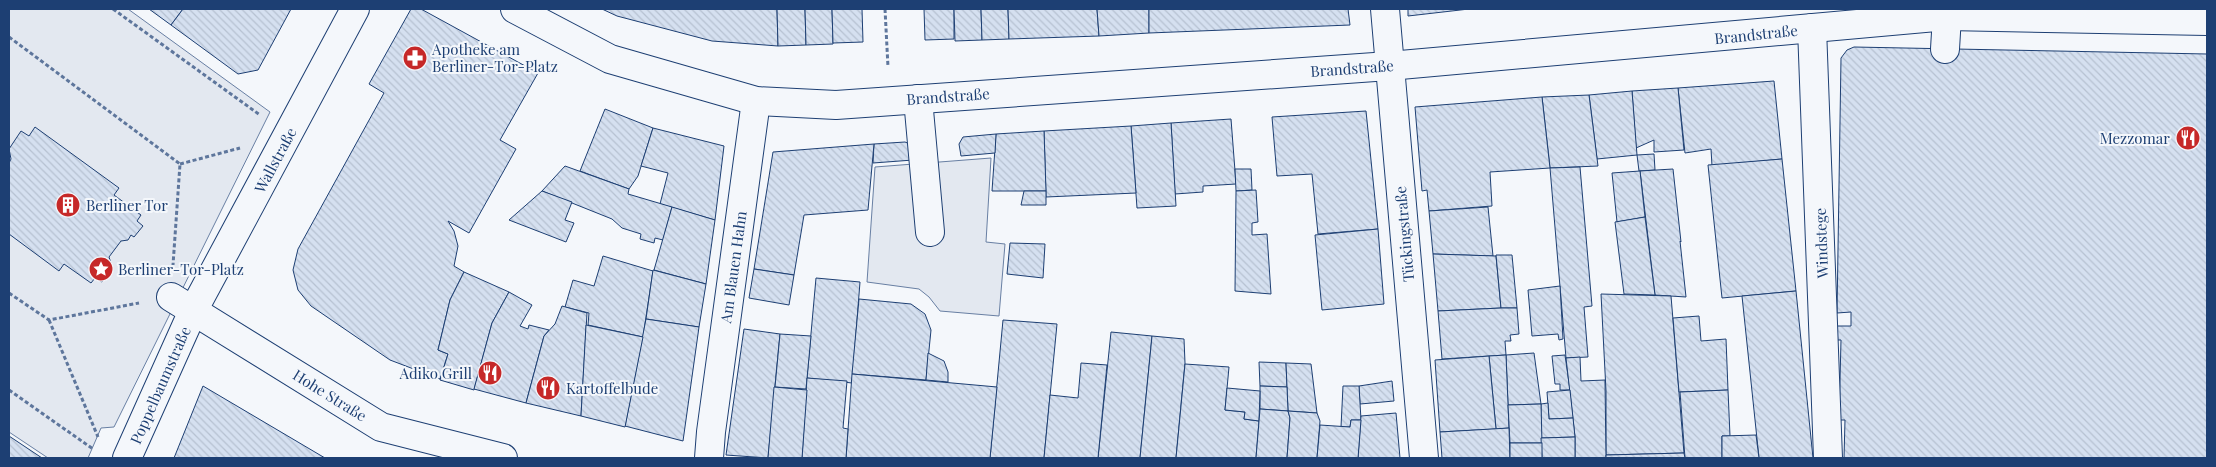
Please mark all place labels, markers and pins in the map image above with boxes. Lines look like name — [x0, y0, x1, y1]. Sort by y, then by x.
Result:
place label: Apotheke am Berliner-Tor-Platz — [431, 39, 558, 76]
pharmacy icon: Apotheke am Berliner-Tor-Platz — [402, 45, 428, 71]
restaurant icon: Mezzomar — [2175, 125, 2201, 151]
place label: Mezzomar — [2100, 128, 2170, 148]
building icon: Berliner Tor — [55, 192, 81, 218]
place label: Berliner Tor — [86, 195, 168, 215]
place icon: Berliner-Tor-Platz — [88, 256, 114, 282]
place label: Berliner-Tor-Platz — [118, 259, 244, 279]
restaurant icon: Adiko Grill — [477, 360, 503, 386]
place label: Adiko Grill — [398, 363, 472, 383]
restaurant icon: Kartoffelbude — [535, 375, 561, 401]
place label: Kartoffelbude — [566, 378, 658, 398]

